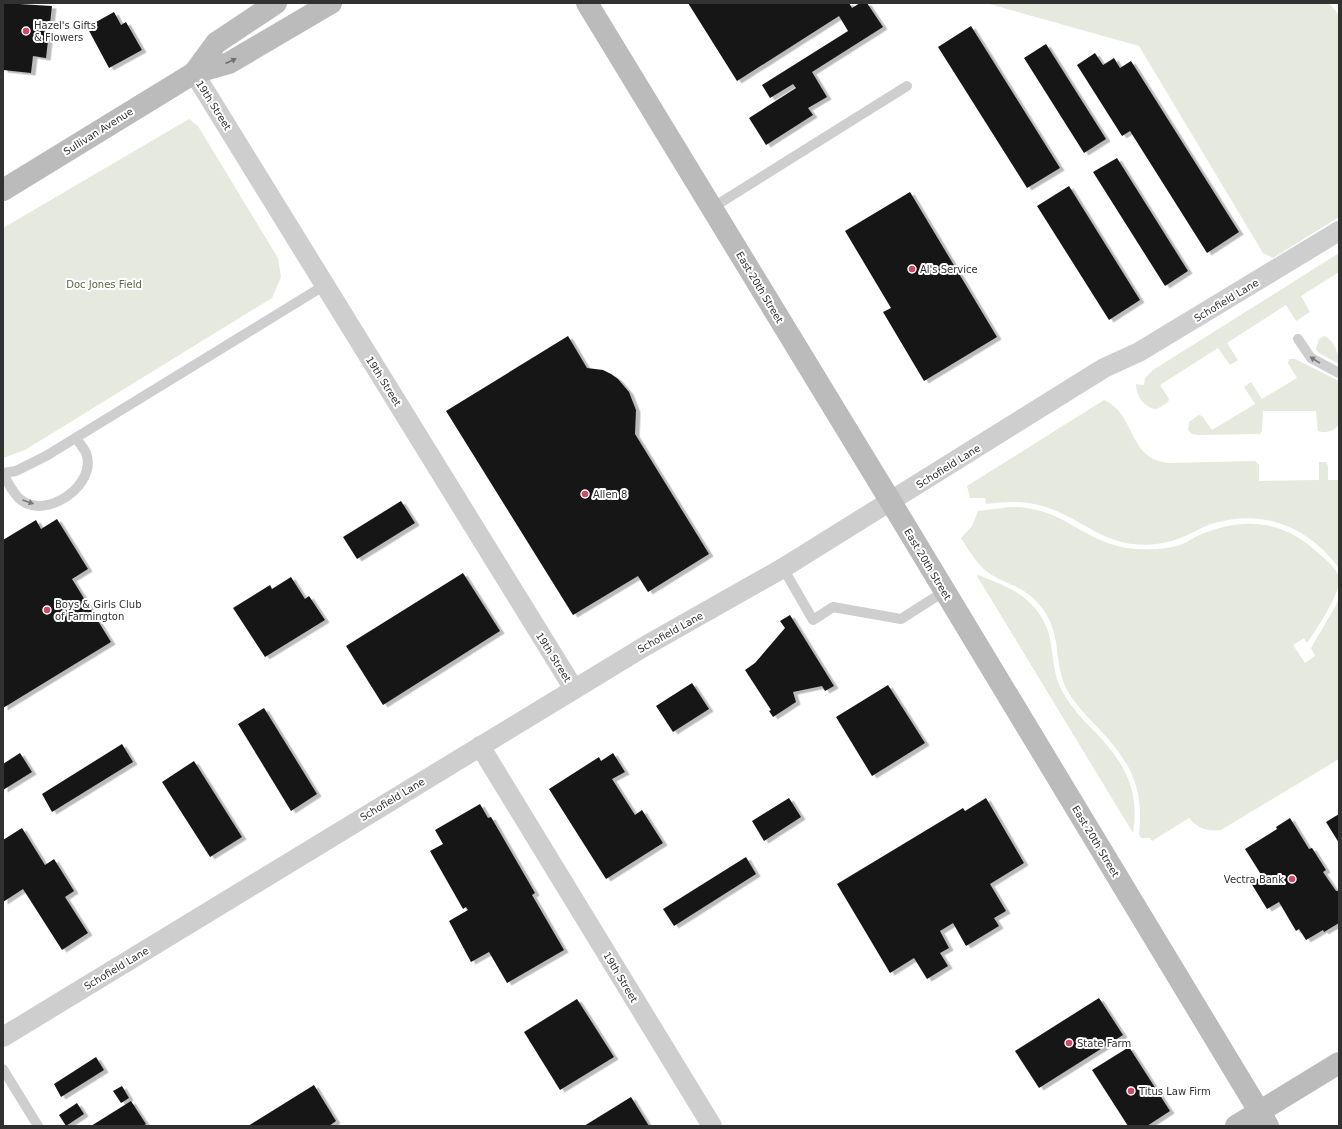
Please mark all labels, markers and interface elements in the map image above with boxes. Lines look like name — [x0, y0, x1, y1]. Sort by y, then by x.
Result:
place label: Hazel's Gifts & Flowers — [34, 20, 96, 43]
marker: Hazel's Gifts & Flowers — [21, 26, 31, 36]
one-way arrow — [225, 58, 236, 64]
street label: 19th Street — [194, 78, 233, 132]
street label: Sullivan Avenue — [62, 106, 135, 157]
street label: East 20th Street — [734, 250, 785, 325]
marker: Al's Service — [907, 264, 917, 274]
place label: Al's Service — [920, 264, 978, 275]
street label: Schofield Lane — [1192, 277, 1260, 324]
park label: Doc Jones Field — [66, 279, 142, 290]
street label: 19th Street — [364, 354, 403, 408]
one-way arrow — [1309, 356, 1321, 363]
street label: Schofield Lane — [914, 442, 982, 490]
marker: Allen 8 — [580, 489, 590, 499]
place label: Allen 8 — [593, 489, 627, 500]
one-way arrow — [22, 500, 34, 506]
street label: East 20th Street — [902, 527, 953, 602]
place label: Boys & Girls Club of Farmington — [55, 599, 142, 622]
marker: Boys & Girls Club of Farmington — [42, 605, 52, 615]
street label: Schofield Lane — [636, 610, 705, 655]
street label: 19th Street — [534, 630, 573, 684]
street label: Schofield Lane — [358, 776, 426, 823]
street label: East 20th Street — [1070, 804, 1121, 879]
place label: Vectra Bank — [1224, 874, 1284, 885]
marker: Vectra Bank — [1287, 874, 1297, 884]
street label: Schofield Lane — [82, 945, 150, 992]
street label: 19th Street — [601, 950, 640, 1004]
marker: State Farm — [1064, 1038, 1074, 1048]
place label: State Farm — [1077, 1038, 1131, 1049]
marker: Titus Law Firm — [1126, 1086, 1136, 1096]
place label: Titus Law Firm — [1138, 1086, 1211, 1097]

